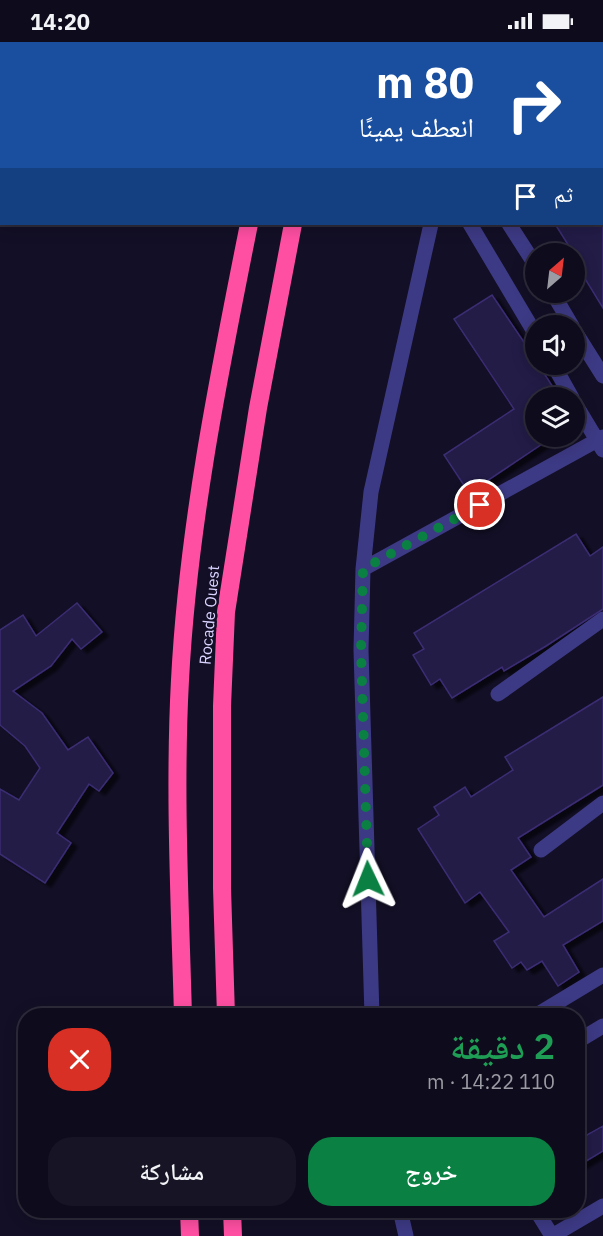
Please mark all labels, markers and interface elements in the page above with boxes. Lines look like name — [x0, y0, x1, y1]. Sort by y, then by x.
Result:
text: 14:20 — [30, 7, 90, 36]
text: 80 m — [376, 55, 474, 110]
icon: right — [495, 66, 573, 144]
text: انعطف يمينًا — [359, 109, 474, 144]
text: ثم — [554, 179, 573, 208]
icon: arrive — [509, 180, 542, 213]
north arrow — [525, 243, 585, 303]
map controls — [525, 243, 585, 447]
button: sound — [525, 315, 585, 375]
button: layers — [525, 387, 585, 447]
pin — [454, 479, 505, 530]
icon: arrive — [463, 488, 496, 521]
street label: Rocade Ouest — [195, 564, 223, 666]
position arrow — [336, 847, 400, 911]
text: 2 دقيقة — [450, 1022, 555, 1069]
button: close — [48, 1028, 111, 1091]
text: 110 m · 14:22 — [427, 1068, 555, 1095]
button: مشاركة — [48, 1137, 296, 1206]
button: خروج — [308, 1137, 555, 1206]

